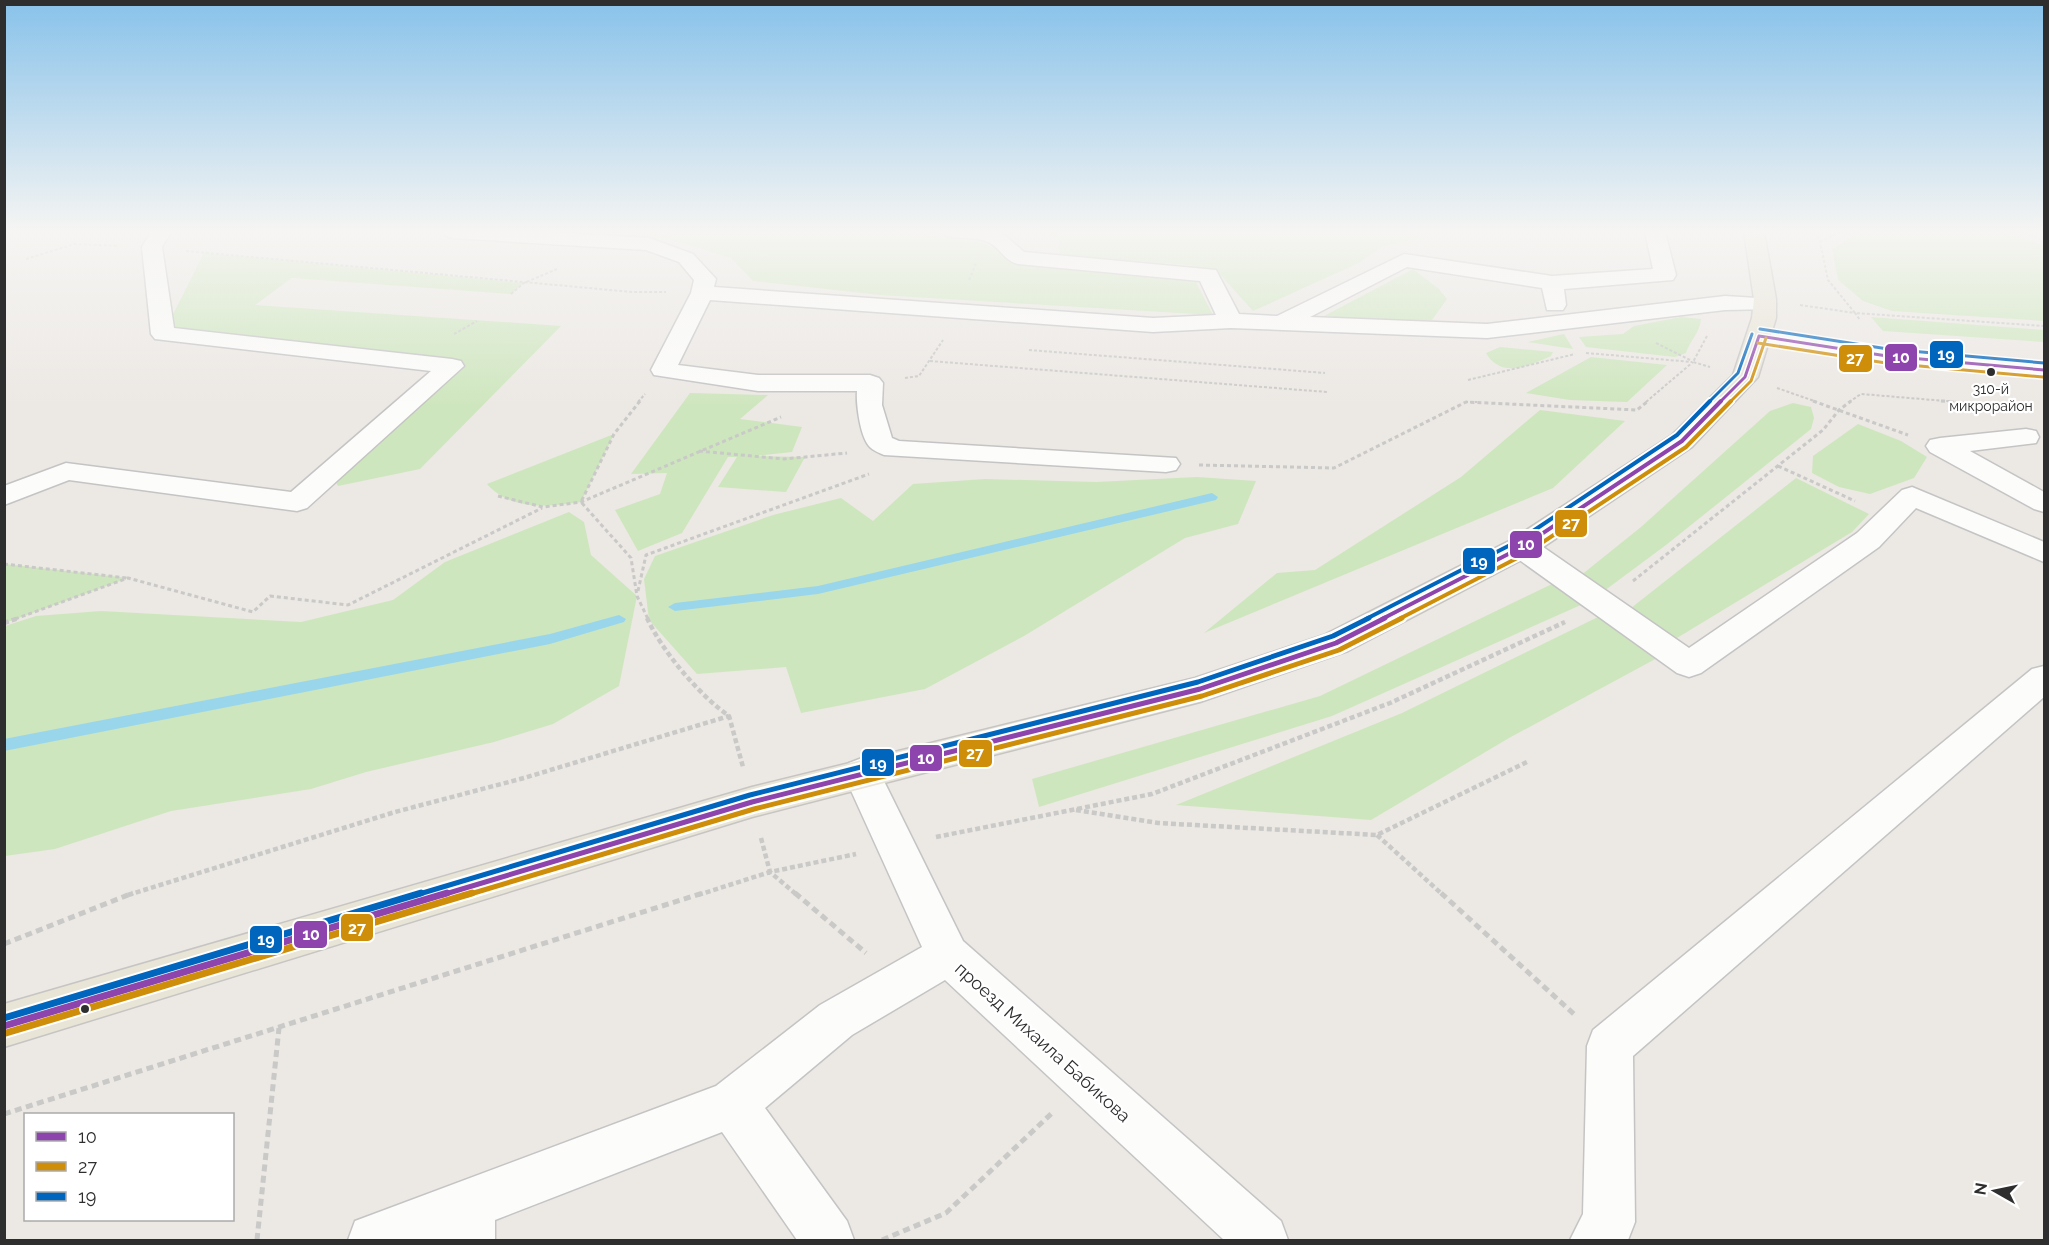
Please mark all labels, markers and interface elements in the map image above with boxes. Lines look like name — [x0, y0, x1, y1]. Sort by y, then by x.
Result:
line badge: 19 — [1929, 340, 1964, 369]
line badge: 10 — [1884, 343, 1918, 372]
line badge: 27 — [1838, 344, 1873, 373]
text: 19 — [1937, 345, 1955, 364]
text: 10 — [1892, 348, 1910, 367]
text: 27 — [1846, 349, 1864, 368]
marker: 310-й микрорайон — [1985, 366, 1997, 378]
place label: 310-й микрорайон — [1949, 381, 2033, 414]
line badge: 27 — [1554, 509, 1588, 538]
text: 27 — [1562, 514, 1580, 533]
line badge: 10 — [1509, 530, 1543, 559]
text: 10 — [1517, 535, 1535, 554]
line badge: 19 — [1462, 547, 1496, 575]
text: 19 — [1470, 552, 1488, 571]
line badge: 27 — [958, 739, 993, 768]
line badge: 10 — [909, 744, 943, 772]
text: 27 — [966, 744, 984, 763]
line badge: 19 — [861, 748, 895, 777]
text: 10 — [917, 749, 935, 768]
text: 19 — [869, 754, 887, 773]
line badge: 27 — [340, 913, 374, 942]
text: 27 — [348, 919, 366, 938]
line badge: 10 — [293, 920, 328, 949]
line badge: 19 — [249, 925, 283, 954]
text: 10 — [302, 925, 320, 944]
text: 19 — [257, 930, 275, 949]
street label: проезд Михаила Бабикова — [951, 958, 1135, 1126]
unlabelled marker — [79, 1003, 91, 1015]
legend — [24, 1113, 234, 1221]
text: 10 — [78, 1126, 97, 1147]
text: 27 — [78, 1156, 97, 1177]
north arrow — [1965, 1161, 2025, 1221]
text: N — [1970, 1181, 1991, 1196]
text: 19 — [78, 1186, 96, 1207]

